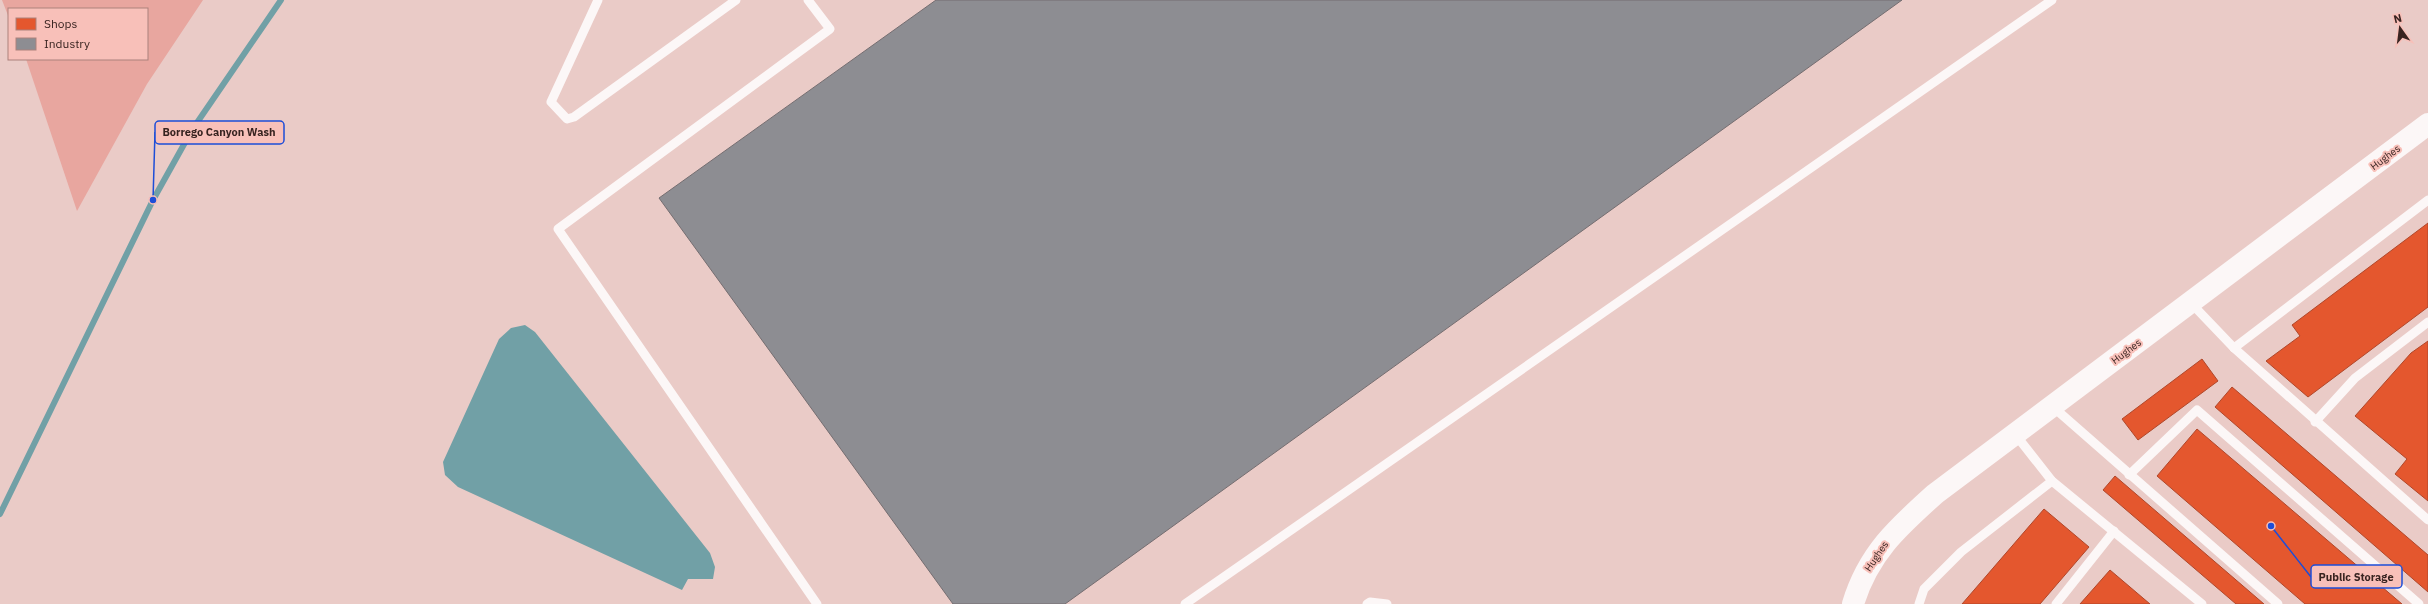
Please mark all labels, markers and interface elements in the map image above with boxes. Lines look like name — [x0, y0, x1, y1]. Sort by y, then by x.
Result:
legend — [8, 8, 148, 60]
north arrow — [2380, 8, 2420, 48]
text: N — [2392, 11, 2403, 26]
text: Shops — [44, 16, 77, 31]
text: Industry — [44, 36, 90, 51]
callout: Borrego Canyon Wash — [155, 121, 284, 144]
text: Borrego Canyon Wash — [162, 125, 276, 139]
street label: Hughes — [2368, 142, 2403, 173]
street label: Hughes — [2109, 336, 2144, 367]
street label: Hughes — [1861, 538, 1891, 574]
callout: Public Storage — [2311, 565, 2402, 588]
text: Public Storage — [2318, 570, 2394, 584]

